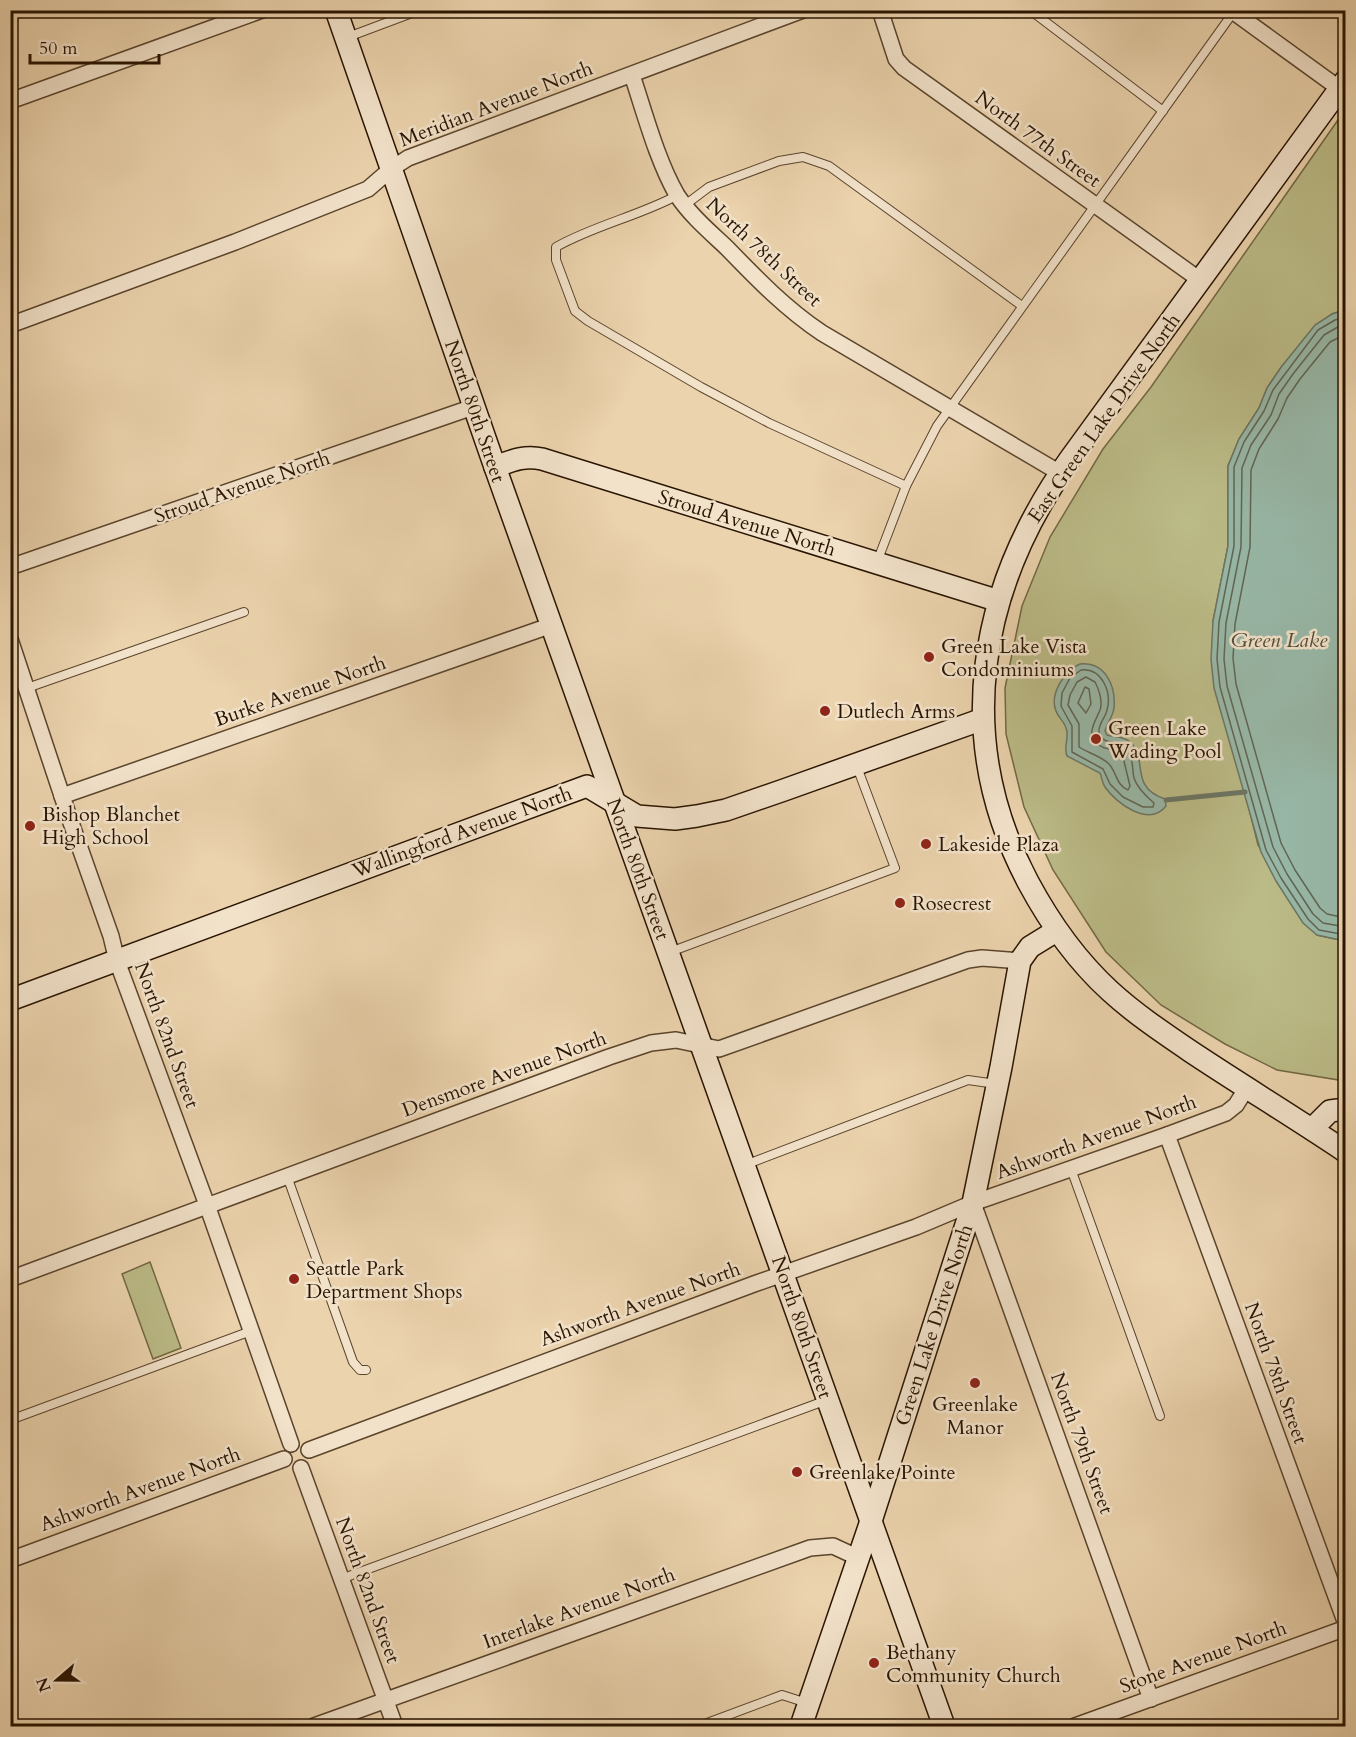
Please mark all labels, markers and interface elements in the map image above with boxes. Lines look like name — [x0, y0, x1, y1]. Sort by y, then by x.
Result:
scale bar — [30, 27, 159, 65]
text: 50 m — [39, 36, 78, 61]
street label: Meridian Avenue North — [395, 55, 597, 153]
street label: North 77th Street — [970, 84, 1107, 194]
street label: North 78th Street — [700, 191, 828, 313]
street label: East Green Lake Drive North — [1021, 308, 1187, 528]
street label: North 80th Street — [438, 336, 512, 487]
street label: Stroud Avenue North — [151, 444, 333, 530]
street label: Stroud Avenue North — [655, 483, 839, 563]
water label: Green Lake — [1231, 626, 1328, 655]
place label: Green Lake Vista Condominiums — [941, 633, 1087, 683]
street label: Burke Avenue North — [211, 649, 389, 733]
marker: Green Lake Vista Condominiums — [922, 650, 936, 664]
place label: Dutlech Arms — [837, 698, 955, 725]
marker: Dutlech Arms — [818, 704, 832, 718]
place label: Green Lake Wading Pool — [1107, 715, 1222, 765]
marker: Green Lake Wading Pool — [1089, 732, 1103, 746]
street label: Wallingford Avenue North — [347, 780, 576, 885]
street label: North 80th Street — [600, 794, 676, 944]
place label: Bishop Blanchet High School — [42, 801, 181, 851]
marker: Bishop Blanchet High School — [23, 819, 37, 833]
place label: Lakeside Plaza — [938, 831, 1059, 858]
marker: Lakeside Plaza — [919, 837, 933, 851]
place label: Rosecrest — [912, 890, 992, 917]
marker: Rosecrest — [893, 896, 907, 910]
street label: North 82nd Street — [128, 958, 206, 1113]
street label: Densmore Avenue North — [398, 1024, 610, 1124]
street label: Ashworth Avenue North — [992, 1088, 1200, 1186]
street label: Green Lake Drive North — [889, 1221, 979, 1429]
street label: North 80th Street — [765, 1252, 839, 1403]
place label: Seattle Park Department Shops — [306, 1255, 462, 1305]
street label: Ashworth Avenue North — [536, 1255, 744, 1353]
marker: Seattle Park Department Shops — [287, 1272, 301, 1286]
street label: North 78th Street — [1238, 1298, 1314, 1448]
street label: North 79th Street — [1044, 1368, 1120, 1518]
marker: Greenlake Manor — [968, 1376, 982, 1390]
place label: Greenlake Manor — [932, 1391, 1018, 1441]
street label: Ashworth Avenue North — [36, 1440, 244, 1538]
place label: Greenlake Pointe — [809, 1459, 956, 1486]
marker: Greenlake Pointe — [790, 1465, 804, 1479]
street label: North 82nd Street — [329, 1513, 407, 1668]
street label: Interlake Avenue North — [479, 1561, 679, 1655]
street label: Stone Avenue North — [1116, 1614, 1290, 1700]
place label: Bethany Community Church — [886, 1639, 1061, 1689]
north arrow — [27, 1650, 87, 1710]
marker: Bethany Community Church — [867, 1656, 881, 1670]
text: N — [31, 1674, 57, 1695]

